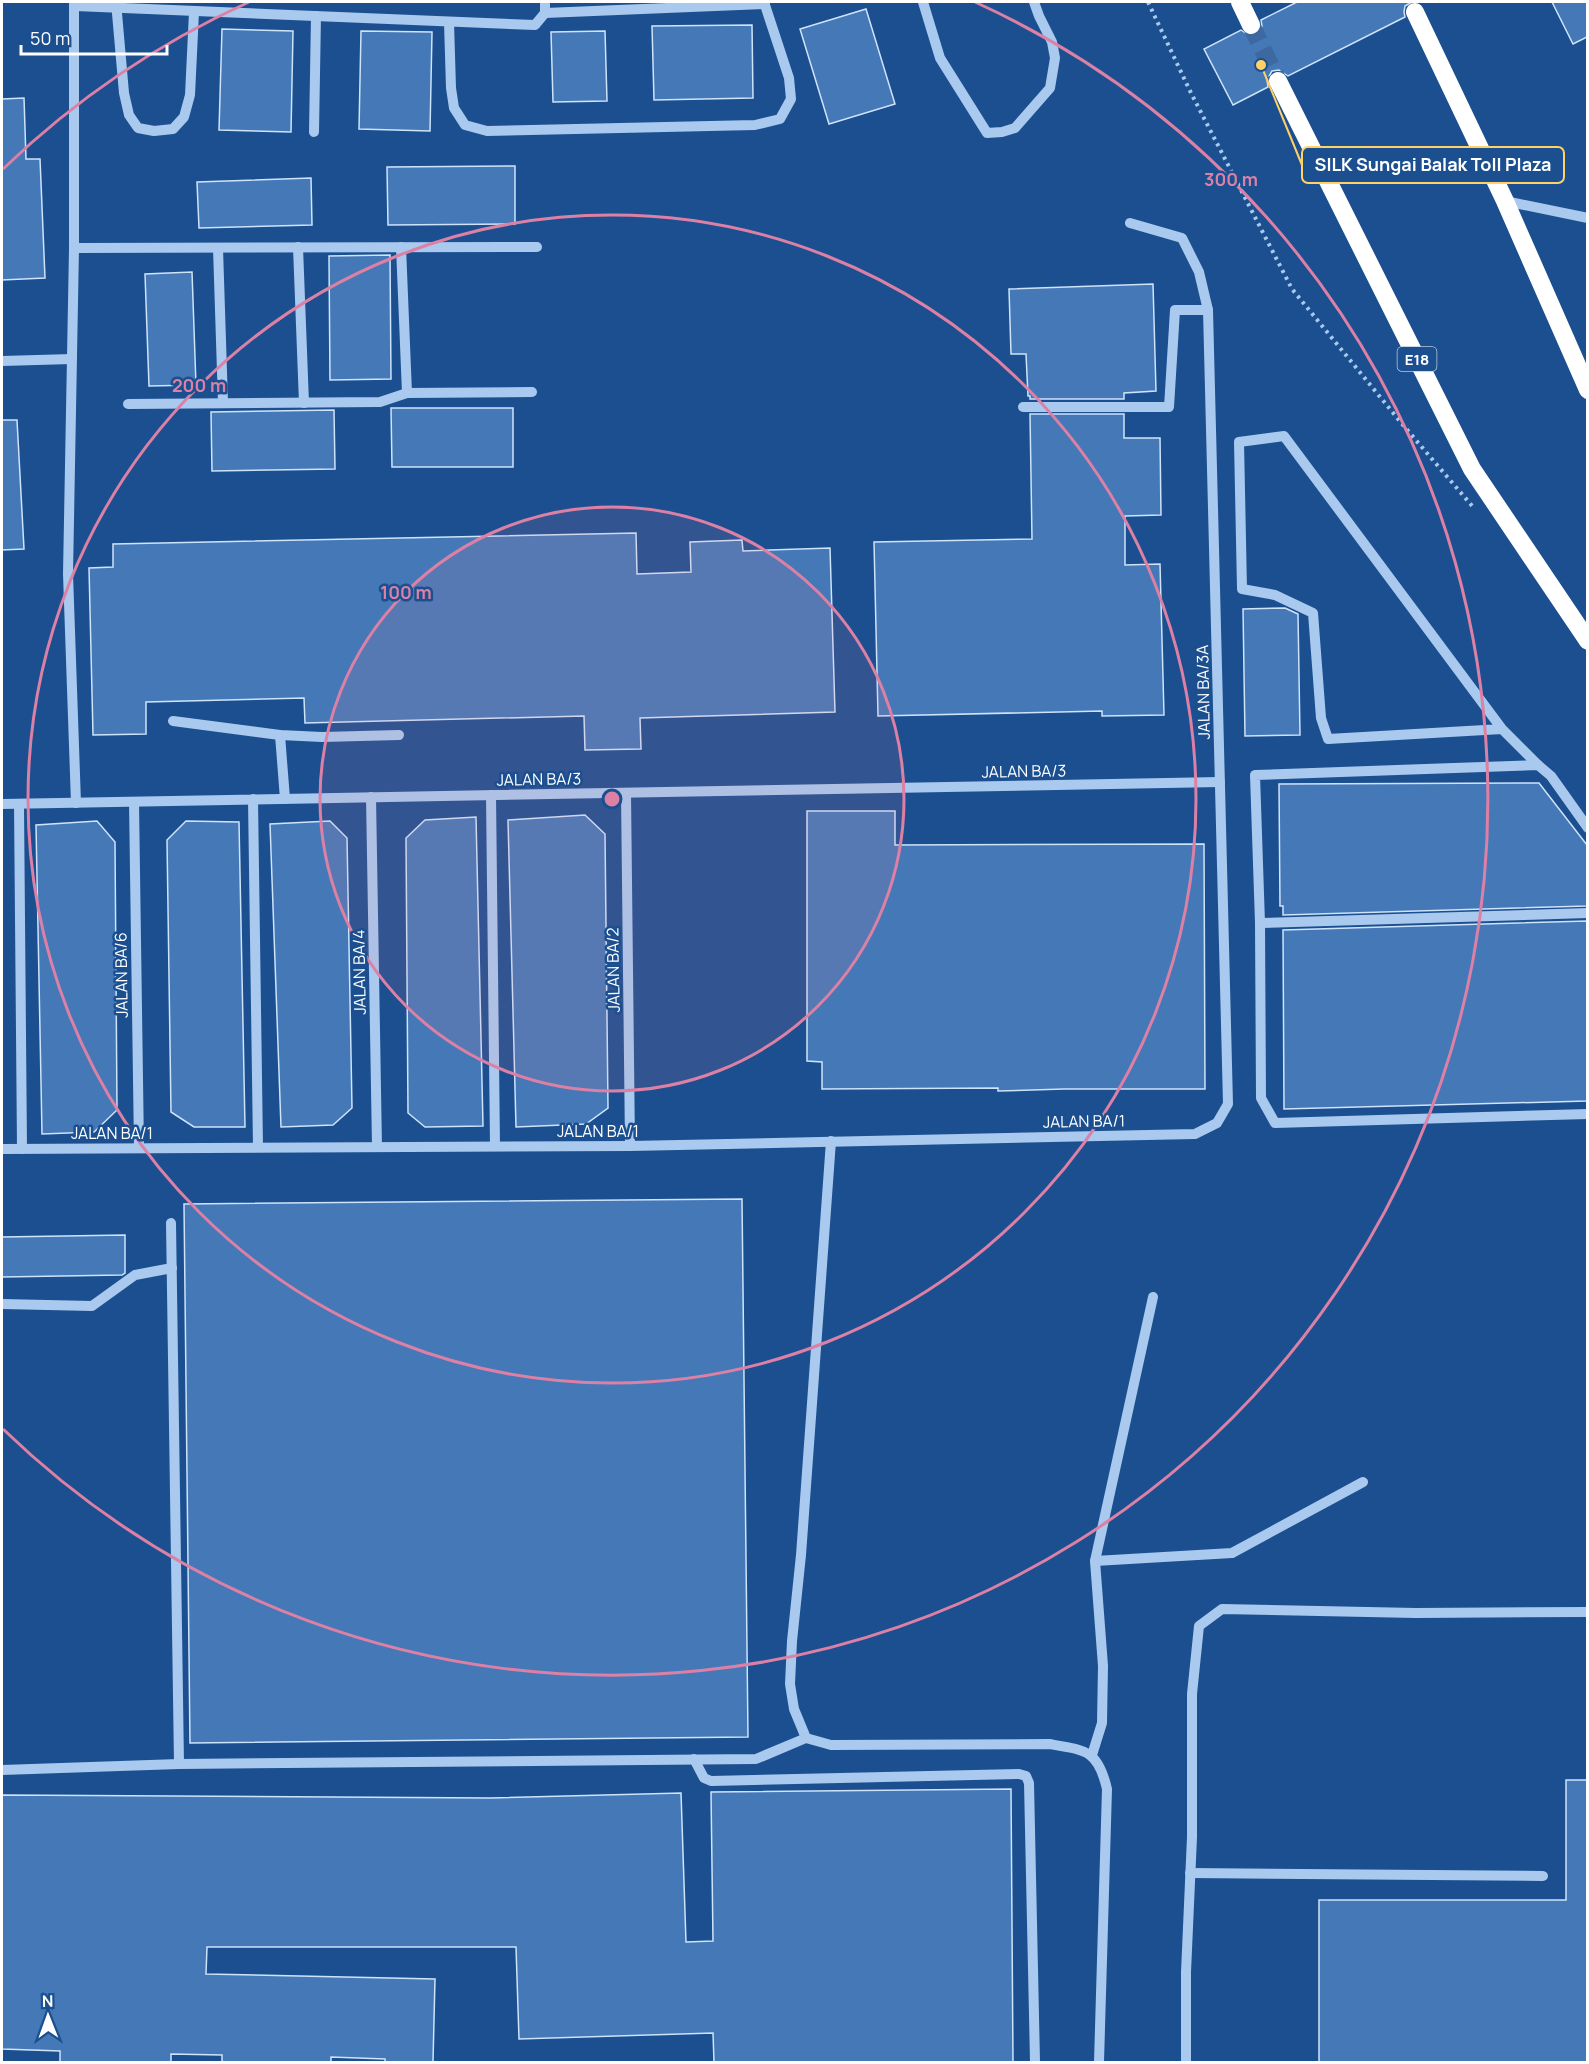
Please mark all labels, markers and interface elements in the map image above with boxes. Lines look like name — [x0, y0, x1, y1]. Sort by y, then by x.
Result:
scale bar — [21, 18, 166, 56]
text: 50 m — [30, 26, 70, 50]
callout: SILK Sungai Balak Toll Plaza — [1302, 147, 1564, 183]
text: SILK Sungai Balak Toll Plaza — [1315, 152, 1551, 176]
text: 300 m — [1204, 167, 1258, 191]
road number: E18 — [1398, 347, 1436, 371]
text: 200 m — [172, 373, 226, 397]
text: 100 m — [380, 580, 432, 604]
street label: JALAN BA/3A — [1191, 644, 1215, 740]
street label: JALAN BA/3 — [981, 759, 1067, 783]
street label: JALAN BA/3 — [496, 767, 582, 791]
centre of rings — [602, 789, 622, 809]
street label: JALAN BA/2 — [601, 927, 625, 1013]
street label: JALAN BA/4 — [347, 929, 371, 1015]
street label: JALAN BA/6 — [109, 932, 133, 1018]
street label: JALAN BA/1 — [1043, 1109, 1125, 1133]
street label: JALAN BA/1 — [557, 1120, 639, 1142]
street label: JALAN BA/1 — [71, 1122, 153, 1144]
north arrow — [18, 1986, 78, 2046]
text: N — [42, 1990, 54, 2012]

